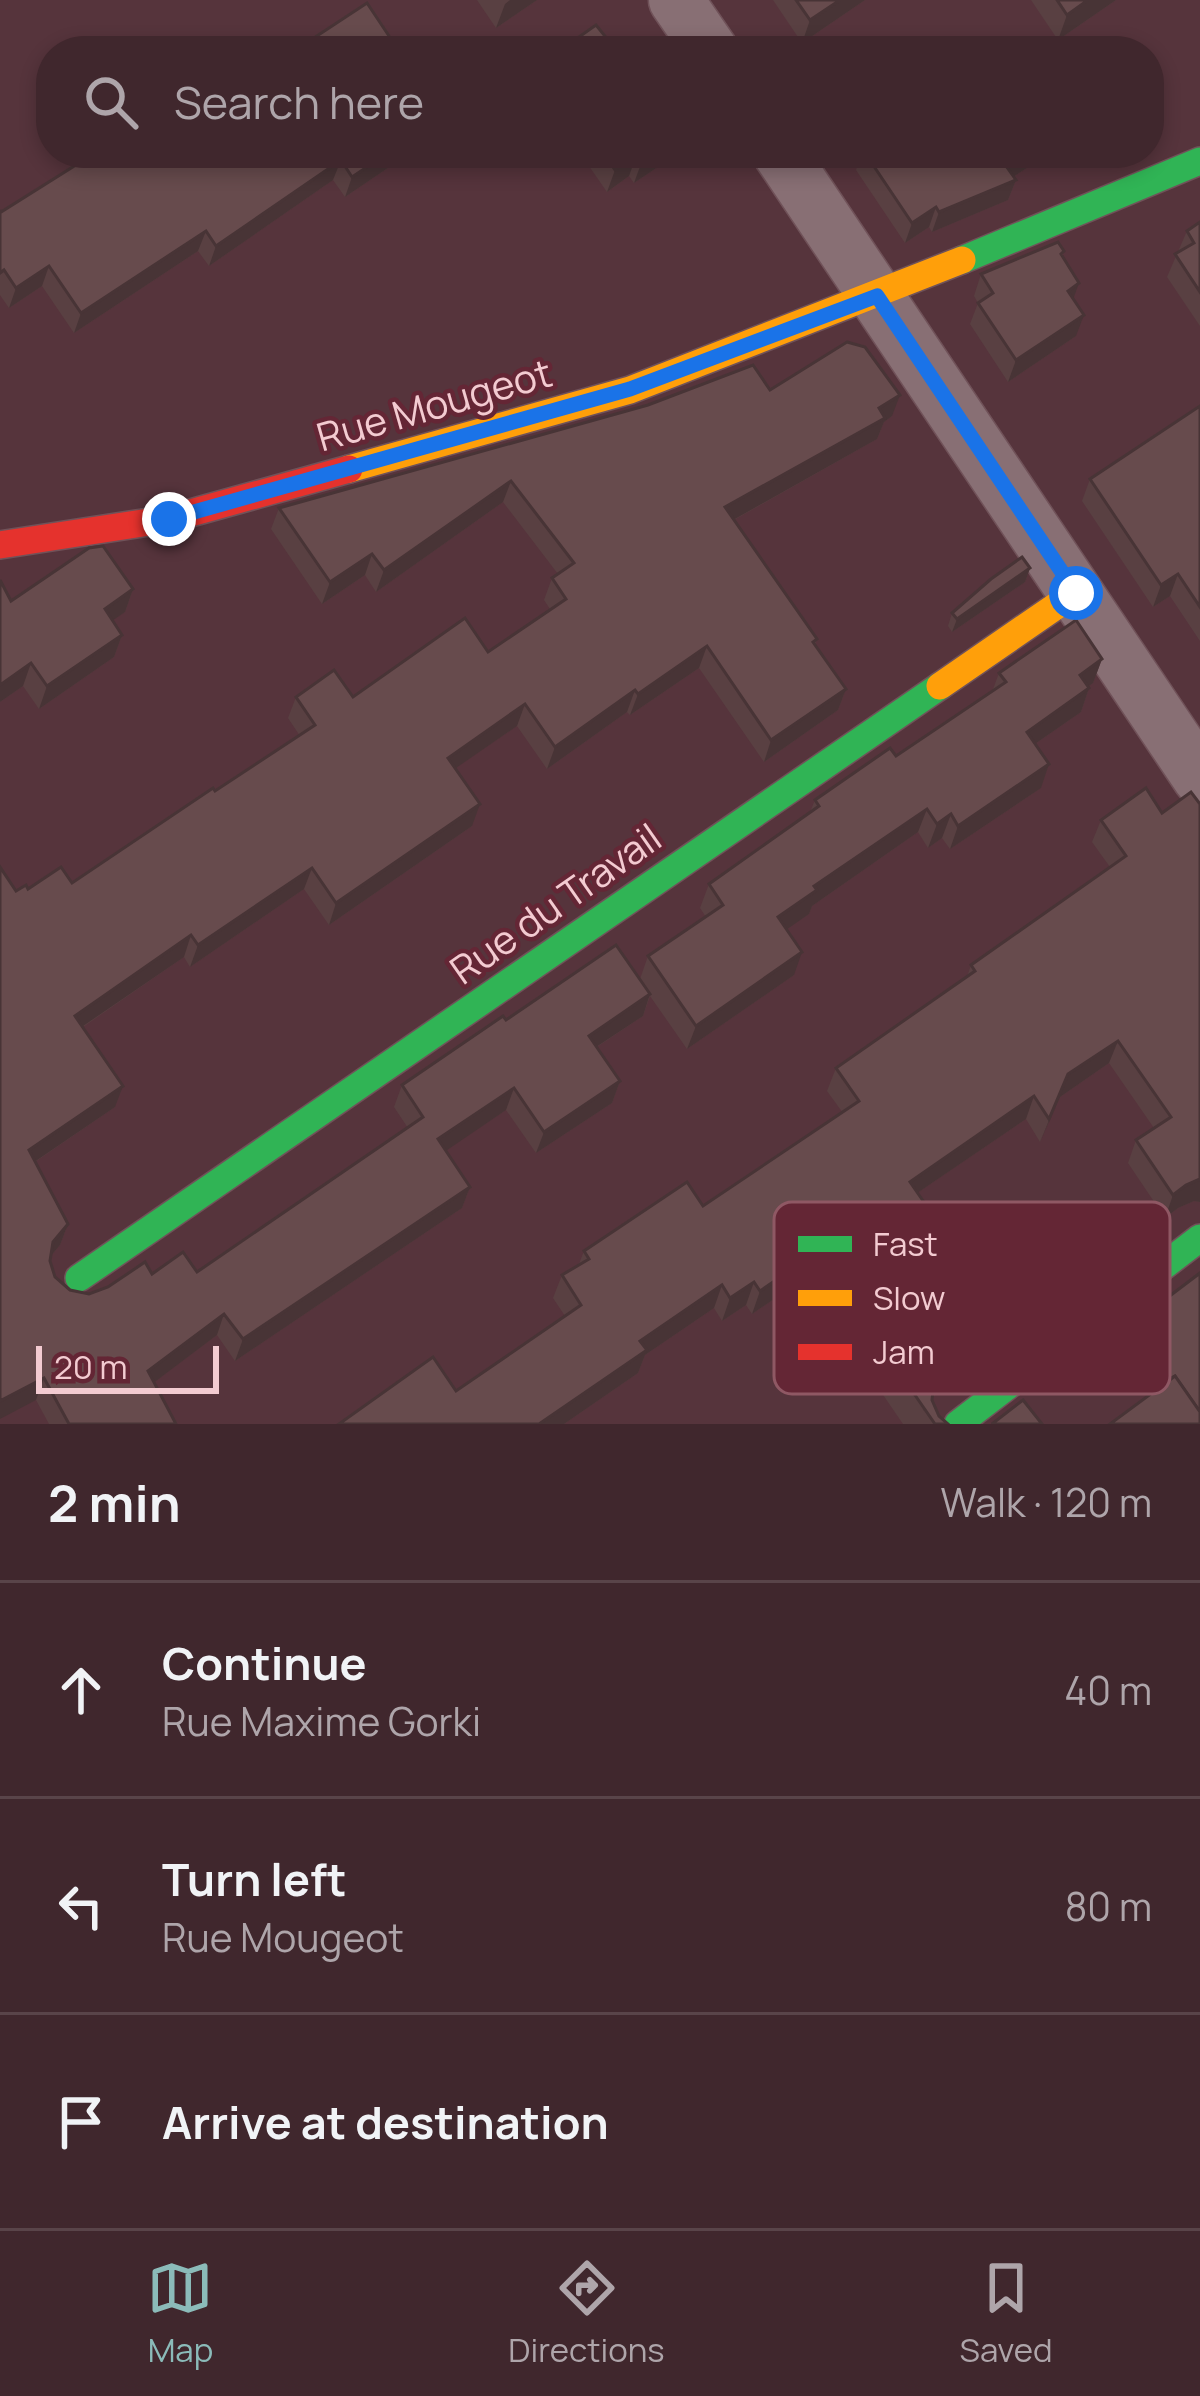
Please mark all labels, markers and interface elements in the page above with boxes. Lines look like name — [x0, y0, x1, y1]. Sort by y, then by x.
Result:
search box — [36, 36, 1164, 168]
icon: search — [78, 69, 144, 135]
text: Search here — [174, 71, 424, 133]
street label: Rue Mougeot — [310, 345, 558, 463]
route end — [142, 492, 196, 546]
route start — [1049, 566, 1103, 620]
street label: Rue du Travail — [439, 810, 671, 996]
legend — [774, 1202, 1170, 1394]
text: Fast — [873, 1221, 938, 1266]
text: Slow — [873, 1275, 945, 1320]
text: Jam — [873, 1329, 935, 1374]
scale bar — [36, 1340, 219, 1393]
text: 20 m — [54, 1344, 128, 1389]
text: 2 min — [48, 1468, 181, 1537]
text: Walk · 120 m — [941, 1475, 1152, 1529]
text: Continue — [162, 1632, 367, 1694]
icon: ahead — [48, 1657, 114, 1723]
text: 40 m — [1064, 1663, 1152, 1717]
text: Rue Maxime Gorki — [162, 1694, 481, 1748]
text: Turn left — [162, 1848, 347, 1910]
icon: left — [48, 1873, 114, 1939]
text: 80 m — [1065, 1879, 1152, 1933]
text: Rue Mougeot — [162, 1910, 404, 1964]
icon: arrive — [48, 2089, 114, 2155]
text: Arrive at destination — [162, 2091, 609, 2153]
tab: Map — [147, 2255, 213, 2372]
tab: Directions — [508, 2255, 665, 2372]
tab: Saved — [960, 2255, 1053, 2372]

